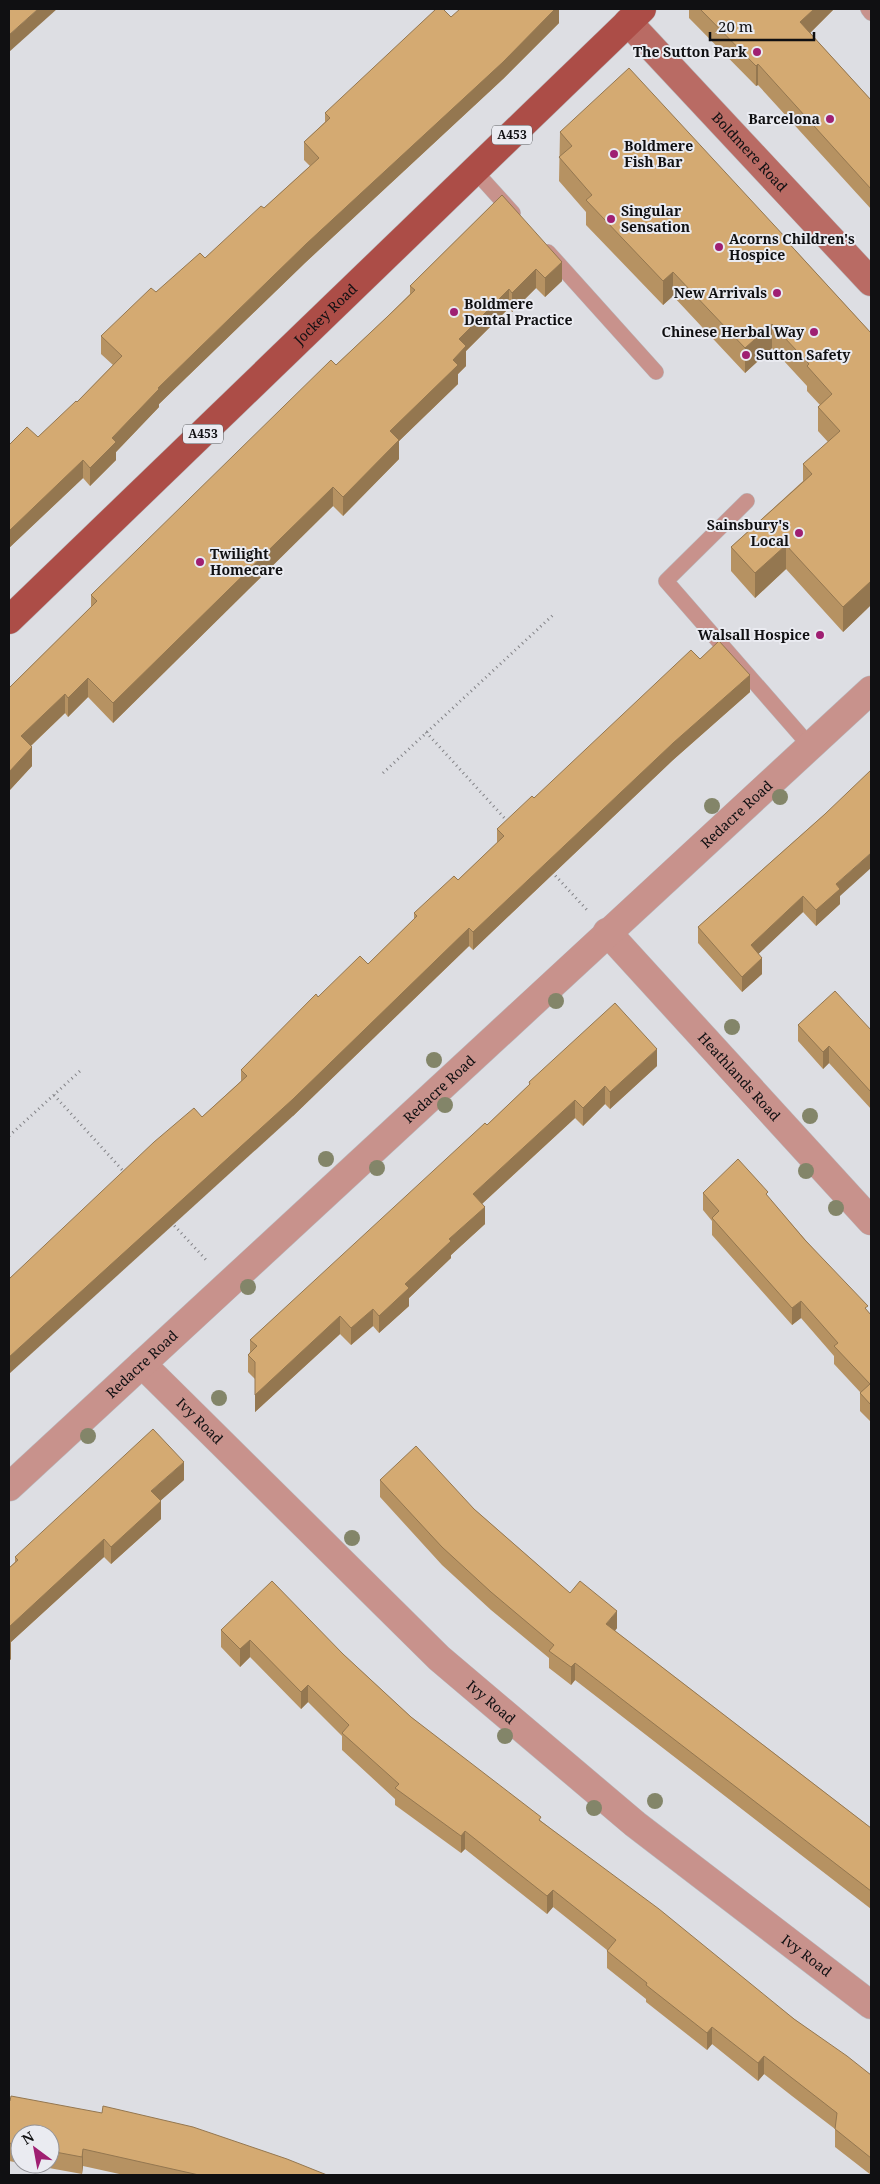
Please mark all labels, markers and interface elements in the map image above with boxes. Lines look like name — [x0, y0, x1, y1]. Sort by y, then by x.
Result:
scale bar — [710, 10, 814, 42]
text: 20 m — [718, 16, 753, 36]
place label: The Sutton Park — [633, 42, 747, 61]
marker: The Sutton Park — [751, 46, 763, 58]
street label: Boldmere Road — [708, 108, 792, 196]
place label: Barcelona — [748, 109, 820, 128]
marker: Barcelona — [824, 113, 836, 125]
road number: A453 — [492, 126, 532, 144]
place label: Boldmere Fish Bar — [624, 136, 693, 171]
marker: Boldmere Fish Bar — [608, 148, 620, 160]
place label: Singular Sensation — [621, 201, 690, 236]
marker: Singular Sensation — [605, 213, 617, 225]
place label: Acorns Children's Hospice — [729, 229, 855, 264]
marker: Acorns Children's Hospice — [713, 241, 725, 253]
street label: Jockey Road — [289, 279, 361, 350]
place label: New Arrivals — [674, 283, 767, 302]
marker: New Arrivals — [771, 287, 783, 299]
place label: Boldmere Dental Practice — [464, 294, 572, 329]
marker: Boldmere Dental Practice — [448, 306, 460, 318]
place label: Chinese Herbal Way — [662, 322, 805, 341]
marker: Chinese Herbal Way — [808, 326, 820, 338]
place label: Sutton Safety — [756, 345, 851, 364]
marker: Sutton Safety — [740, 349, 752, 361]
road number: A453 — [183, 424, 223, 444]
place label: Sainsbury's Local — [707, 515, 789, 550]
marker: Sainsbury's Local — [793, 527, 805, 539]
place label: Twilight Homecare — [210, 544, 283, 579]
marker: Twilight Homecare — [194, 556, 206, 568]
place label: Walsall Hospice — [698, 625, 810, 644]
marker: Walsall Hospice — [814, 629, 826, 641]
street label: Redacre Road — [696, 776, 777, 852]
street label: Heathlands Road — [694, 1028, 785, 1125]
street label: Redacre Road — [399, 1050, 479, 1127]
street label: Redacre Road — [101, 1325, 182, 1402]
street label: Ivy Road — [172, 1393, 228, 1448]
street label: Ivy Road — [463, 1675, 520, 1728]
street label: Ivy Road — [778, 1930, 836, 1981]
north arrow — [10, 2124, 60, 2174]
text: N — [18, 2127, 38, 2149]

